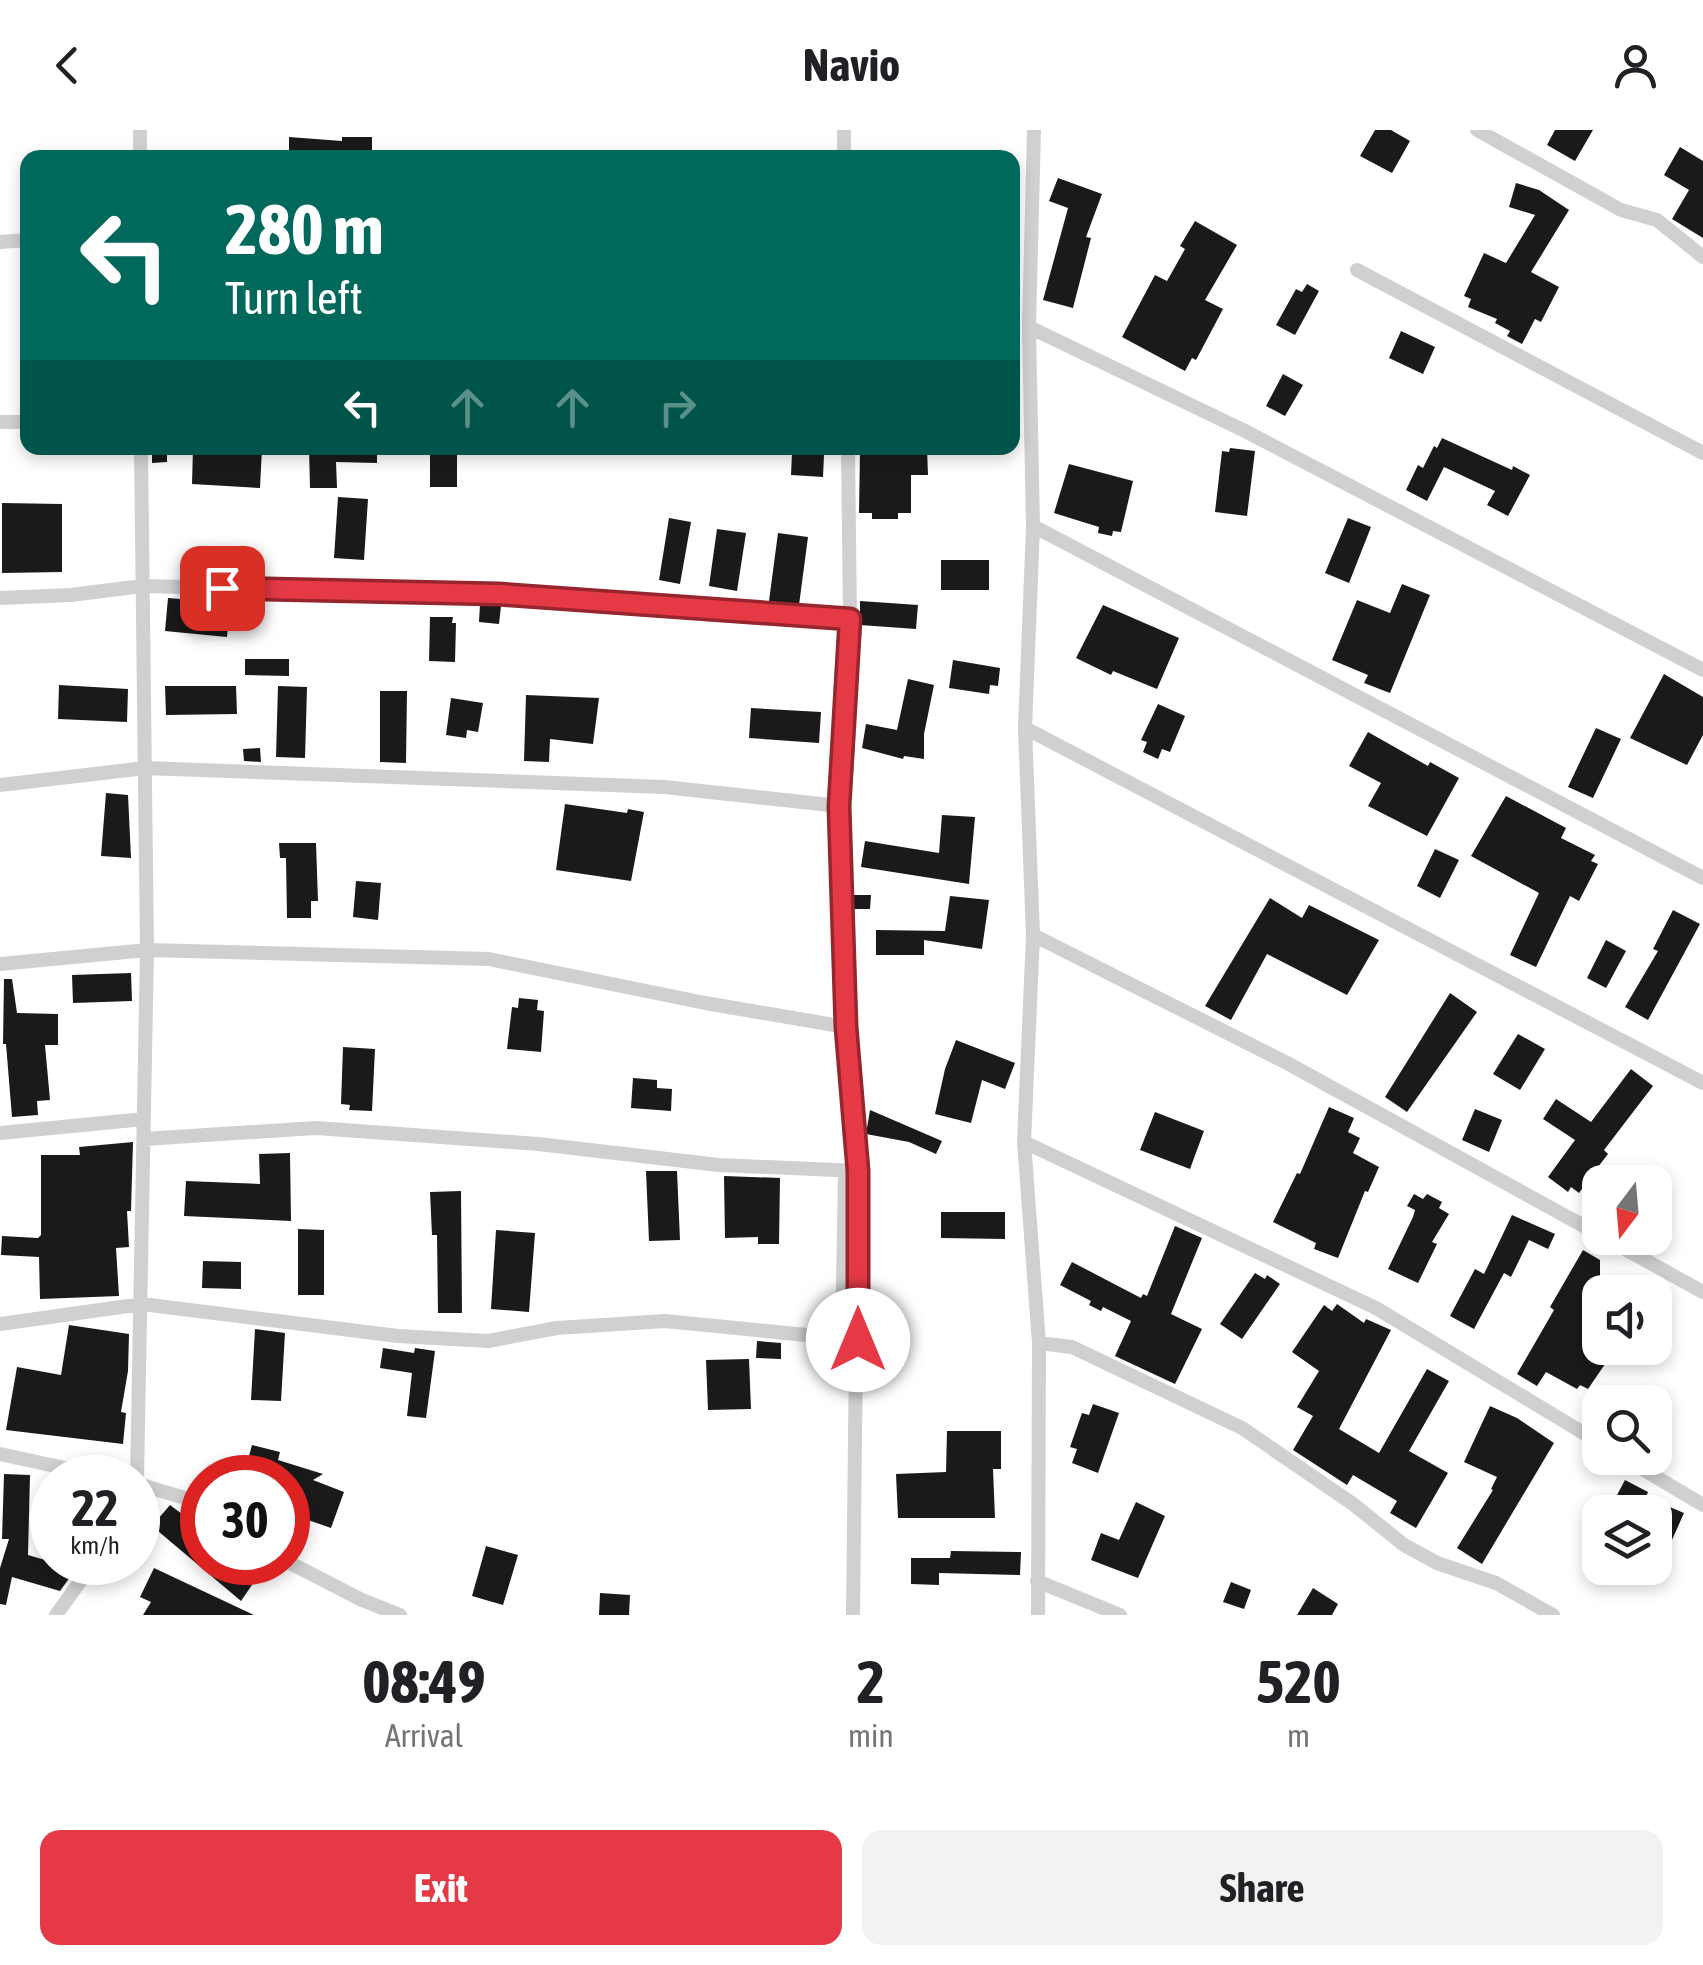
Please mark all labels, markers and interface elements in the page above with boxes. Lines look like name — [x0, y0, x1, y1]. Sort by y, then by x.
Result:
icon: back — [40, 38, 95, 93]
icon: person — [1608, 38, 1663, 93]
text: Navio — [803, 39, 900, 91]
text: 280 m — [225, 189, 384, 269]
icon: left — [60, 190, 190, 320]
text: Turn left — [225, 272, 363, 324]
icon: left — [335, 380, 390, 435]
icon: ahead — [440, 380, 495, 435]
icon: ahead — [545, 380, 600, 435]
icon: right — [650, 380, 705, 435]
pin — [180, 546, 265, 631]
icon: arrive — [195, 561, 250, 616]
north arrow — [1582, 1165, 1672, 1255]
map controls — [1582, 1165, 1672, 1585]
button: sound — [1582, 1275, 1672, 1365]
position arrow — [806, 1288, 910, 1392]
button: search — [1582, 1385, 1672, 1475]
speed limit sign: 30 — [180, 1455, 310, 1585]
text: 22 — [71, 1479, 118, 1537]
button: layers — [1582, 1495, 1672, 1585]
text: km/h — [70, 1531, 120, 1559]
text: 08:49 — [362, 1647, 486, 1716]
text: 2 — [857, 1647, 885, 1716]
text: 520 — [1256, 1647, 1341, 1716]
text: Arrival — [385, 1717, 463, 1754]
text: min — [848, 1717, 894, 1754]
text: m — [1287, 1717, 1310, 1754]
button: Exit — [40, 1830, 842, 1945]
button: Share — [862, 1830, 1663, 1945]

